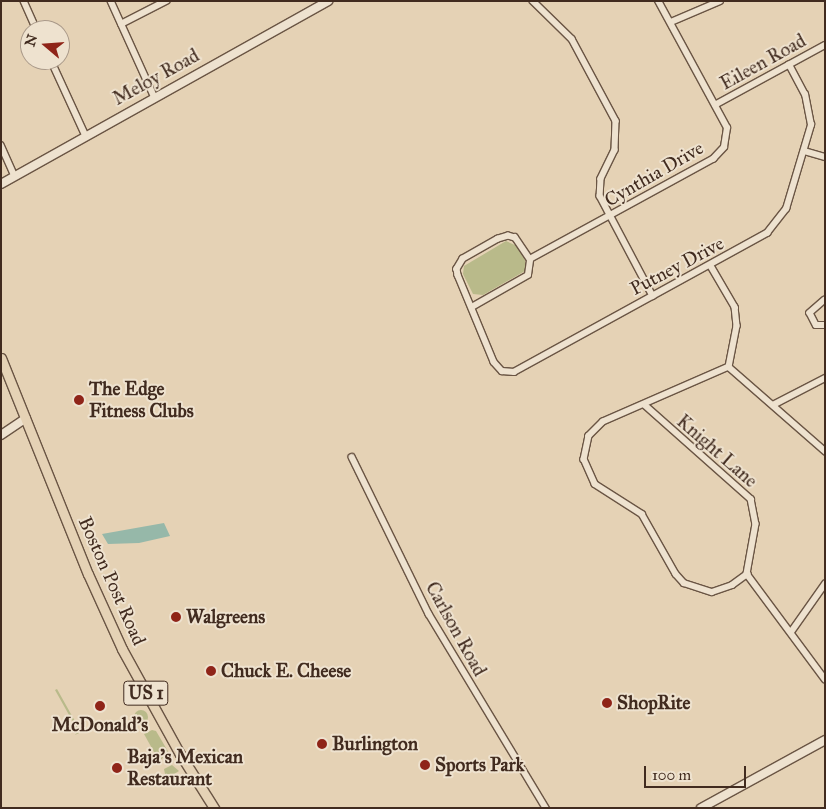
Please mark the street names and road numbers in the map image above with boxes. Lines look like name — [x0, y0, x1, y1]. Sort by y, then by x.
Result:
street label: Eileen Road — [716, 29, 810, 95]
street label: Meloy Road — [109, 44, 203, 110]
street label: Cynthia Drive — [600, 136, 708, 212]
street label: Putney Drive — [626, 232, 728, 300]
street label: Knight Lane — [672, 410, 762, 492]
street label: Boston Post Road — [73, 513, 151, 649]
street label: Carlson Road — [421, 578, 491, 680]
road number: US 1 — [122, 678, 170, 708]

